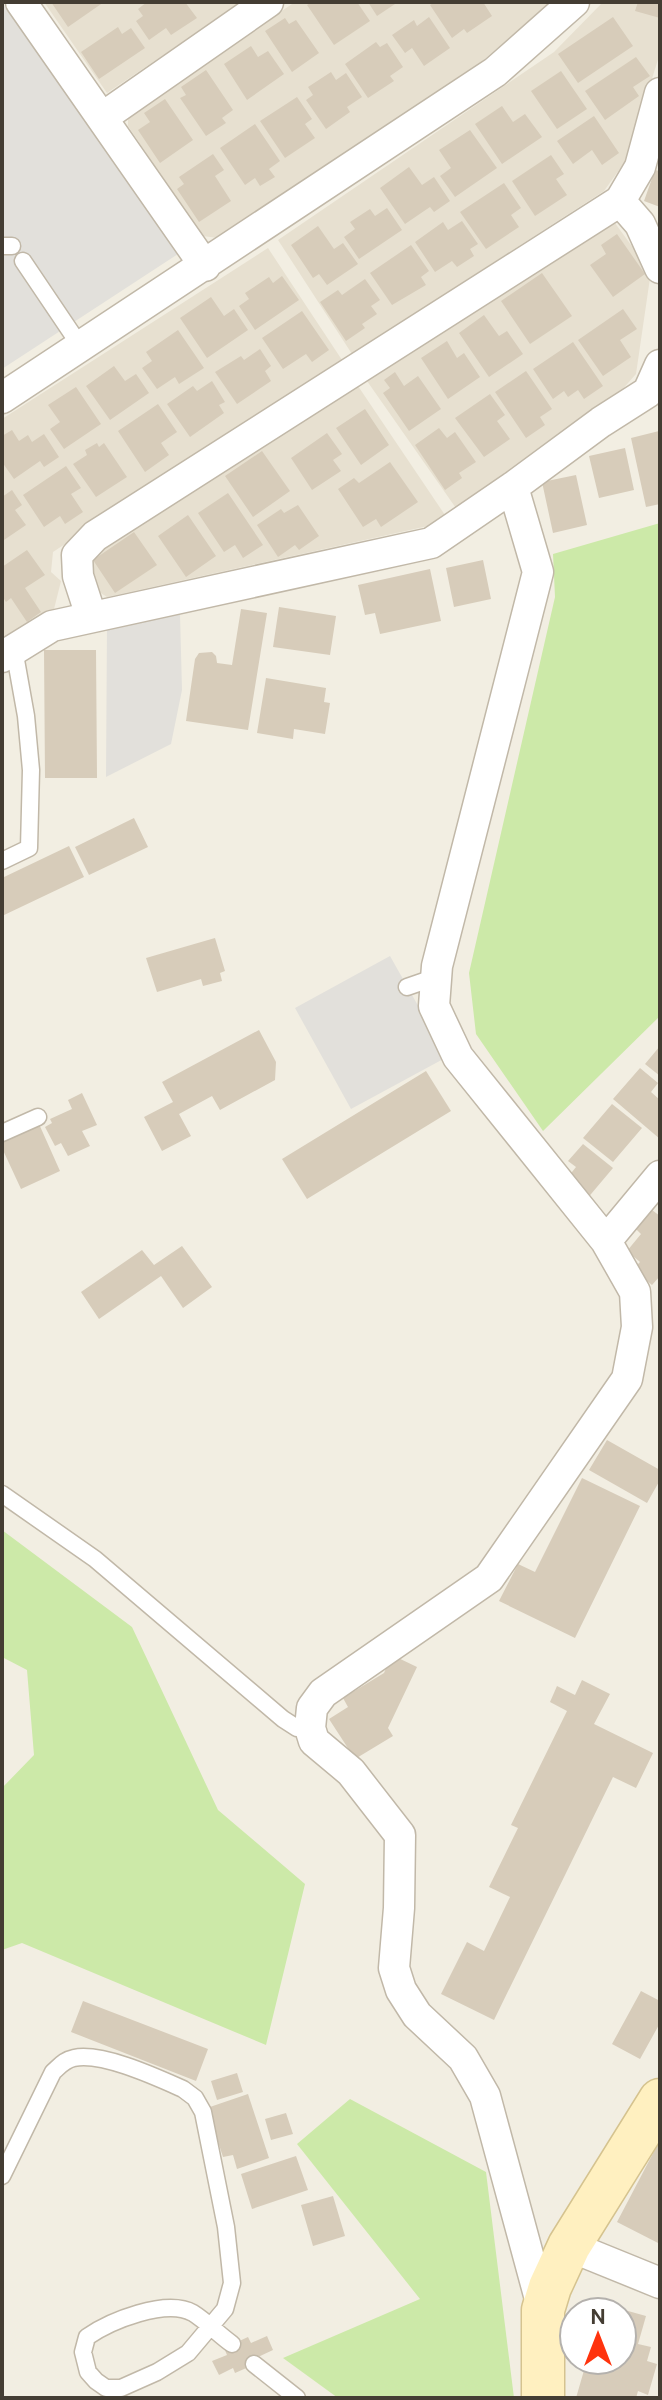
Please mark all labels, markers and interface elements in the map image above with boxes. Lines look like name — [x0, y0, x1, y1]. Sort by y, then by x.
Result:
north arrow — [558, 2296, 638, 2376]
text: N — [590, 2303, 606, 2330]

